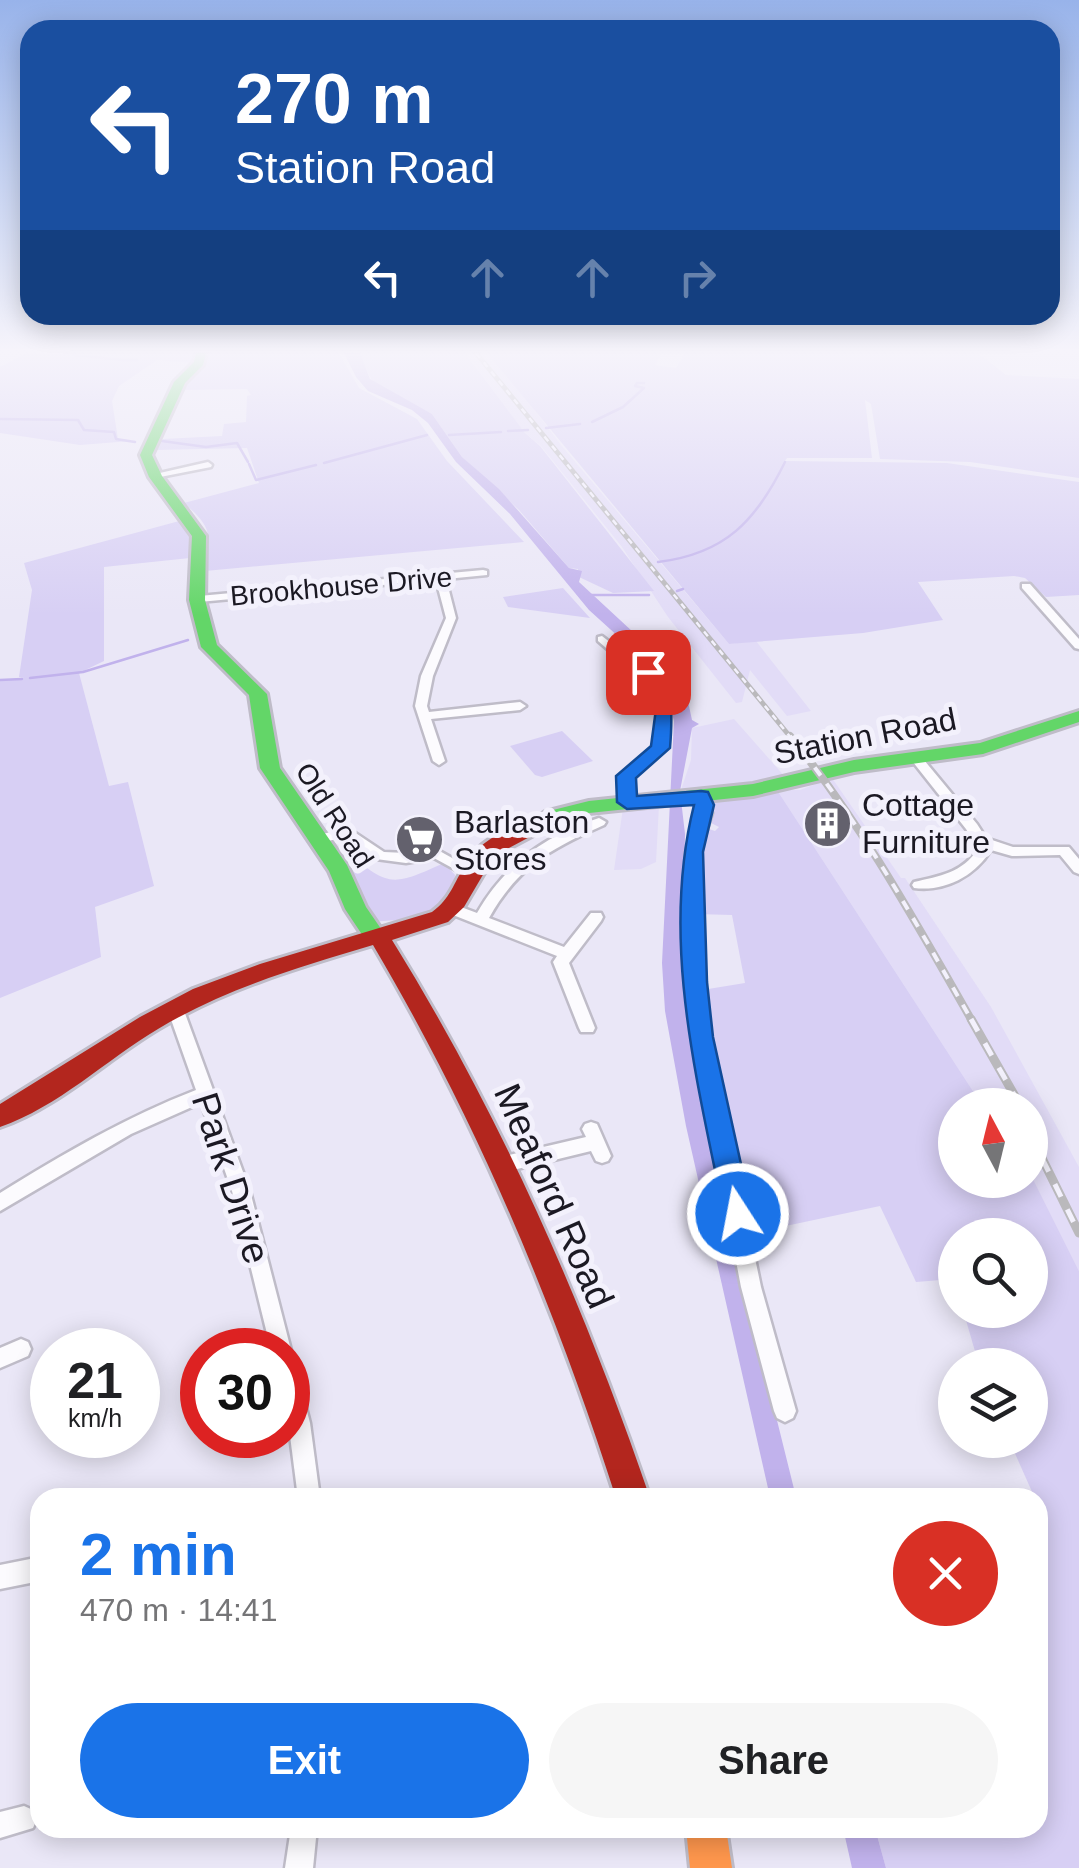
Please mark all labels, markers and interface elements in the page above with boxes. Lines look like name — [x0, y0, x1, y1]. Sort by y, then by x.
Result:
icon: left — [70, 60, 200, 190]
text: 270 m — [235, 60, 433, 138]
text: Station Road — [235, 142, 495, 193]
icon: left — [355, 250, 410, 305]
icon: ahead — [460, 250, 515, 305]
icon: ahead — [565, 250, 620, 305]
icon: right — [670, 250, 725, 305]
street label: Brookhouse Drive — [229, 561, 453, 612]
pin — [606, 630, 691, 715]
icon: arrive — [621, 645, 676, 700]
street label: Station Road — [771, 701, 959, 771]
street label: Old Road — [289, 757, 380, 873]
place label: Cottage Furniture — [862, 787, 990, 860]
building icon: Cottage Furniture — [801, 797, 853, 849]
place label: Barlaston Stores — [454, 804, 589, 877]
supermarket icon: Barlaston Stores — [393, 814, 445, 866]
street label: Meaford Road — [486, 1077, 622, 1315]
street label: Park Drive — [184, 1087, 278, 1269]
north arrow — [938, 1088, 1048, 1198]
map controls — [938, 1088, 1048, 1458]
position arrow — [686, 1162, 790, 1266]
button: search — [938, 1218, 1048, 1328]
speed limit sign: 30 — [180, 1328, 310, 1458]
button: layers — [938, 1348, 1048, 1458]
text: 21 — [67, 1353, 123, 1409]
text: km/h — [68, 1404, 122, 1432]
text: 2 min — [80, 1521, 237, 1588]
button: close — [893, 1521, 998, 1626]
text: 470 m · 14:41 — [80, 1592, 277, 1628]
button: Exit — [80, 1703, 529, 1818]
button: Share — [549, 1703, 998, 1818]

